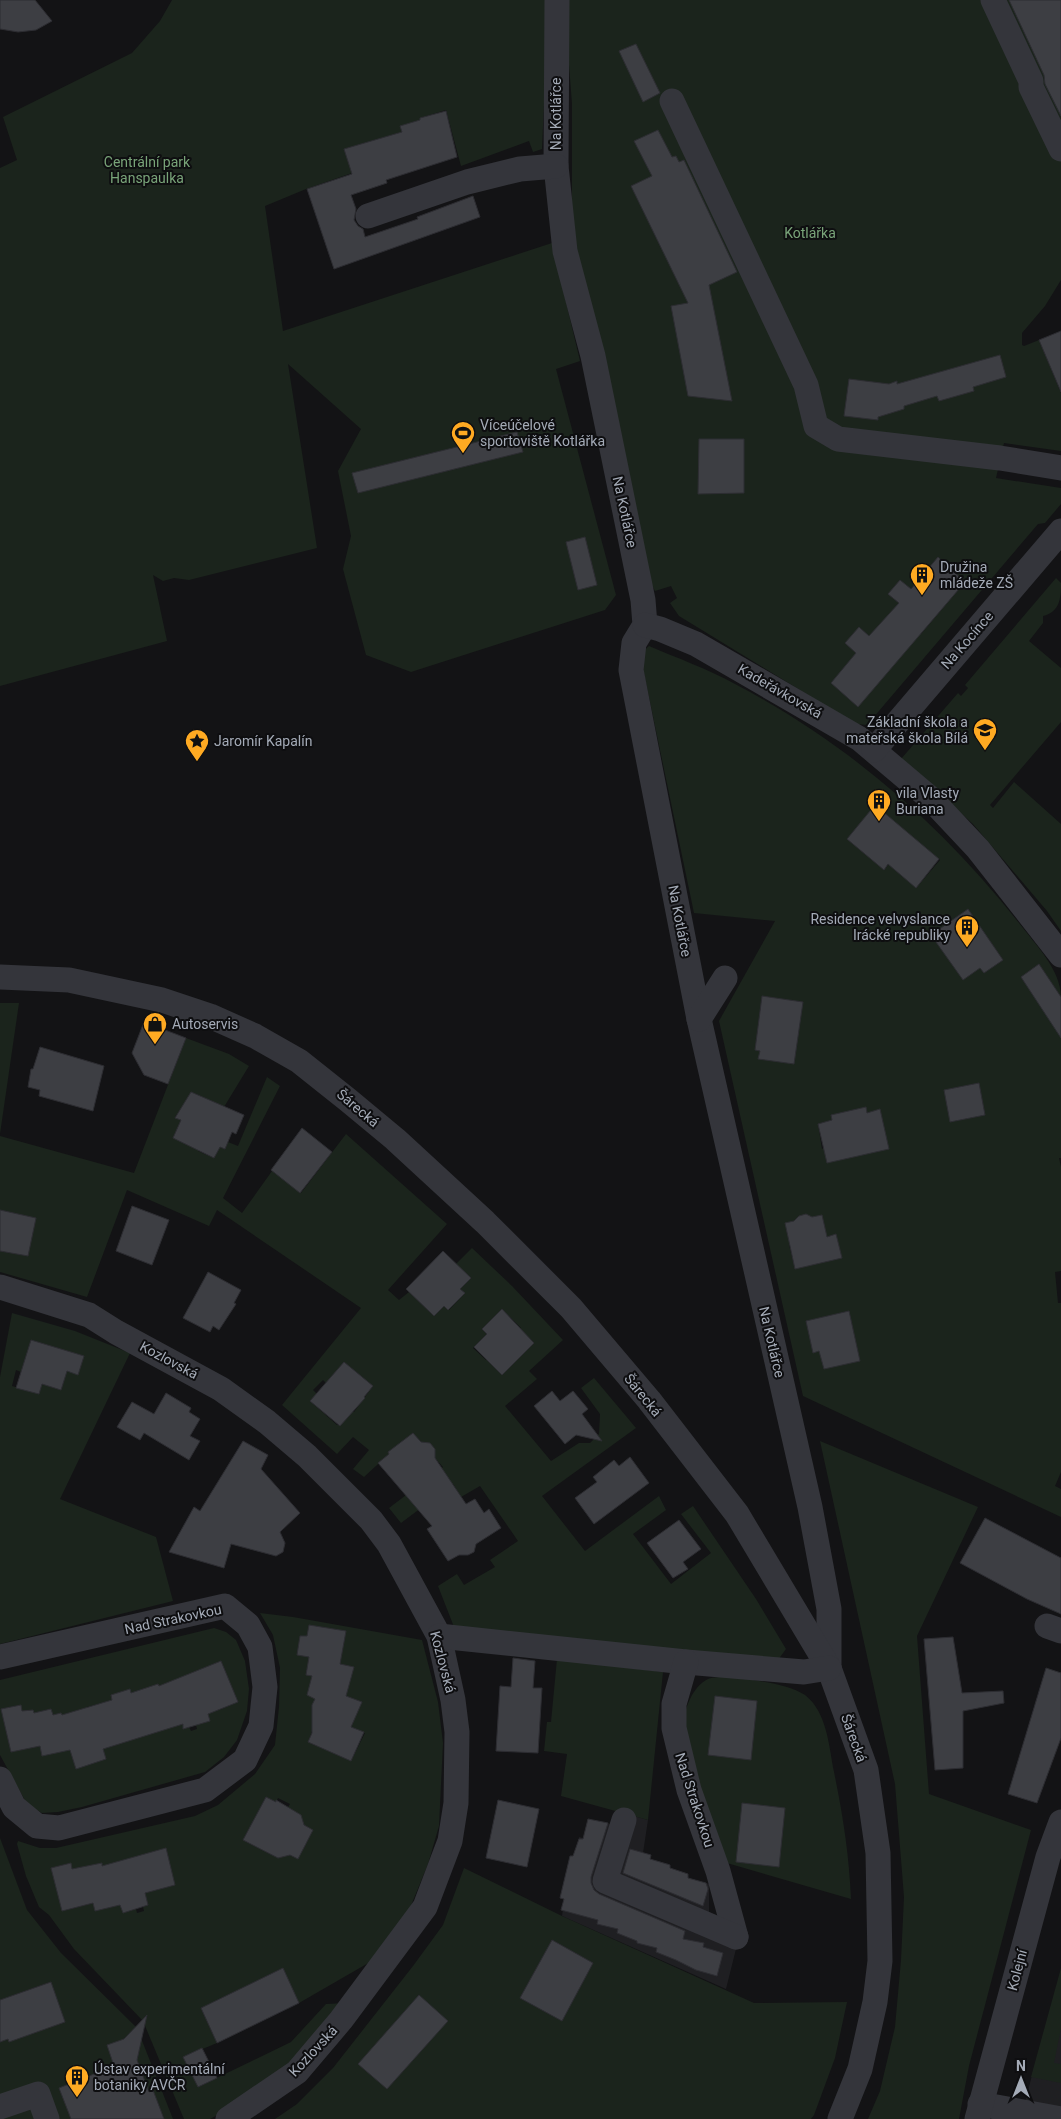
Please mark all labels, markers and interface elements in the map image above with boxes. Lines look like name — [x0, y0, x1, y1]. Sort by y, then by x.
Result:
street label: Na Kotlářce — [548, 78, 564, 150]
park label: Centrální park Hanspaulka — [104, 154, 191, 186]
park label: Kotlářka — [784, 225, 836, 241]
place label: Víceúčelové sportoviště Kotlářka — [480, 417, 605, 449]
sports icon: Víceúčelové sportoviště Kotlářka — [450, 420, 476, 454]
street label: Na Kotlářce — [610, 475, 640, 549]
place label: Družina mládeže ZŠ — [940, 559, 1013, 591]
building icon: Družina mládeže ZŠ — [909, 562, 935, 596]
street label: Na Kocínce — [938, 608, 996, 672]
street label: Kadeřávkovská — [735, 661, 825, 721]
place label: Základní škola a mateřská škola Bílá — [846, 714, 968, 746]
school or university icon: Základní škola a mateřská škola Bílá — [972, 717, 998, 751]
place icon: Jaromír Kapalín — [184, 728, 210, 762]
place label: Jaromír Kapalín — [214, 733, 312, 749]
place label: vila Vlasty Buriana — [896, 785, 959, 817]
building icon: vila Vlasty Buriana — [866, 788, 892, 822]
street label: Na Kotlářce — [665, 884, 695, 958]
place label: Residence velvyslance Irácké republiky — [810, 911, 950, 943]
building icon: Residence velvyslance Irácké republiky — [954, 914, 980, 948]
shop icon: Autoservis — [142, 1011, 168, 1045]
place label: Autoservis — [172, 1016, 238, 1032]
street label: Šárecká — [334, 1085, 383, 1130]
street label: Na Kotlářce — [756, 1305, 788, 1379]
street label: Kozlovská — [137, 1338, 201, 1382]
street label: Šárecká — [621, 1370, 666, 1419]
street label: Nad Strakovkou — [123, 1601, 223, 1637]
street label: Kozlovská — [427, 1629, 459, 1695]
street label: Šárecká — [838, 1711, 871, 1764]
street label: Nad Strakovkou — [672, 1751, 718, 1849]
street label: Kolejní — [1004, 1947, 1030, 1992]
street label: Kozlovská — [286, 2022, 340, 2080]
north arrow — [996, 2054, 1046, 2104]
text: N — [1016, 2058, 1026, 2074]
place label: Ústav experimentální botaniky AVČR — [94, 2060, 225, 2093]
building icon: Ústav experimentální botaniky AVČR — [64, 2064, 90, 2098]

